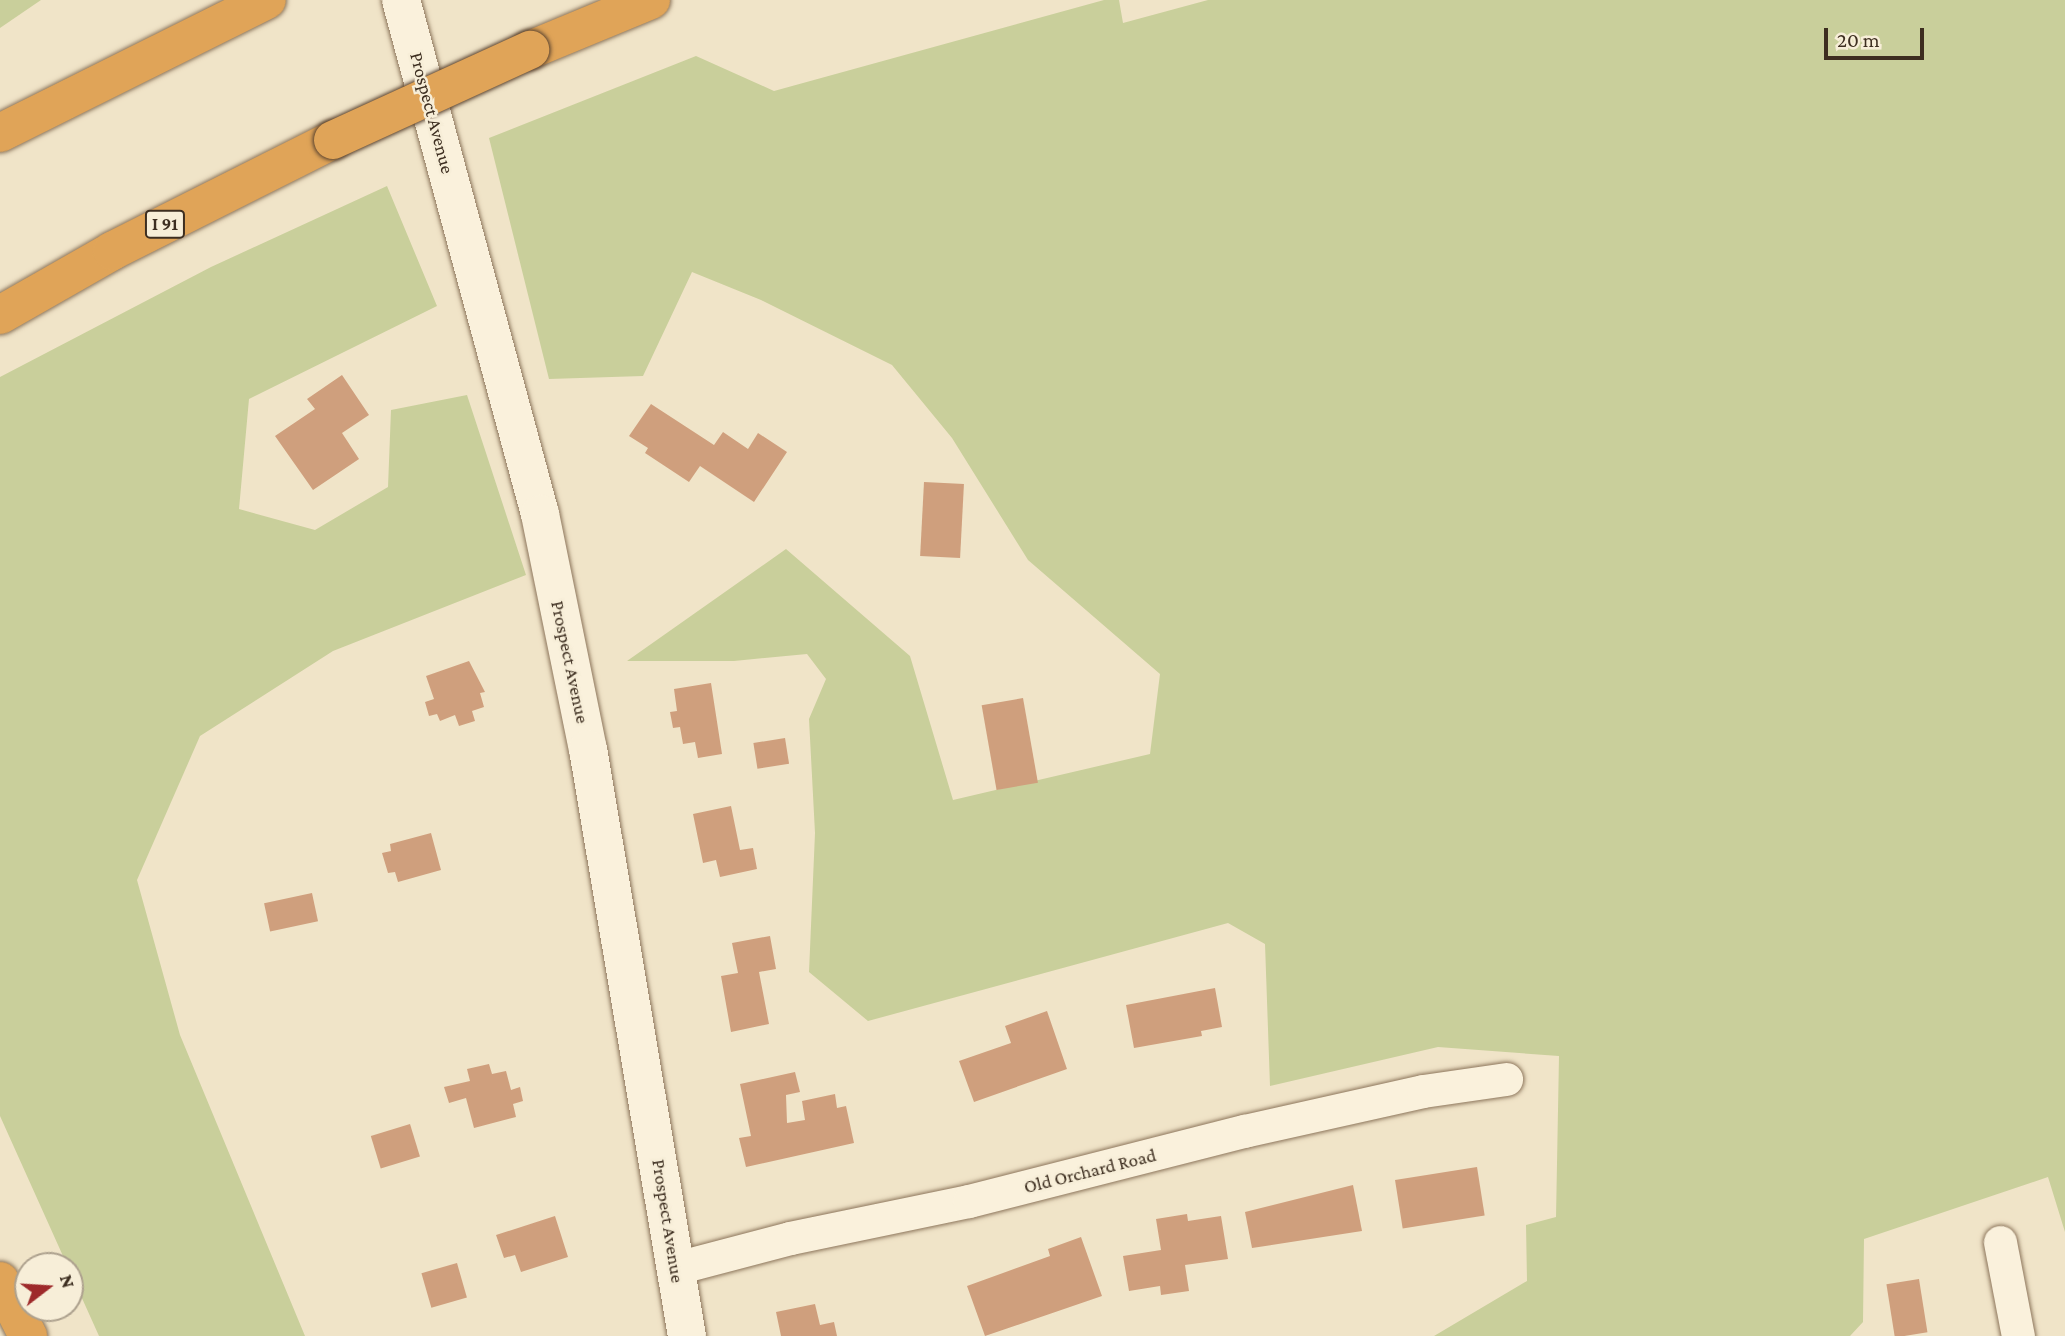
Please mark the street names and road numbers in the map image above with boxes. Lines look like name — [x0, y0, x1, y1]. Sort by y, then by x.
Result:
street label: Prospect Avenue — [405, 50, 459, 176]
road number: I 91 — [144, 210, 186, 238]
street label: Prospect Avenue — [546, 599, 594, 725]
street label: Old Orchard Road — [1021, 1144, 1159, 1198]
street label: Prospect Avenue — [647, 1158, 689, 1284]

